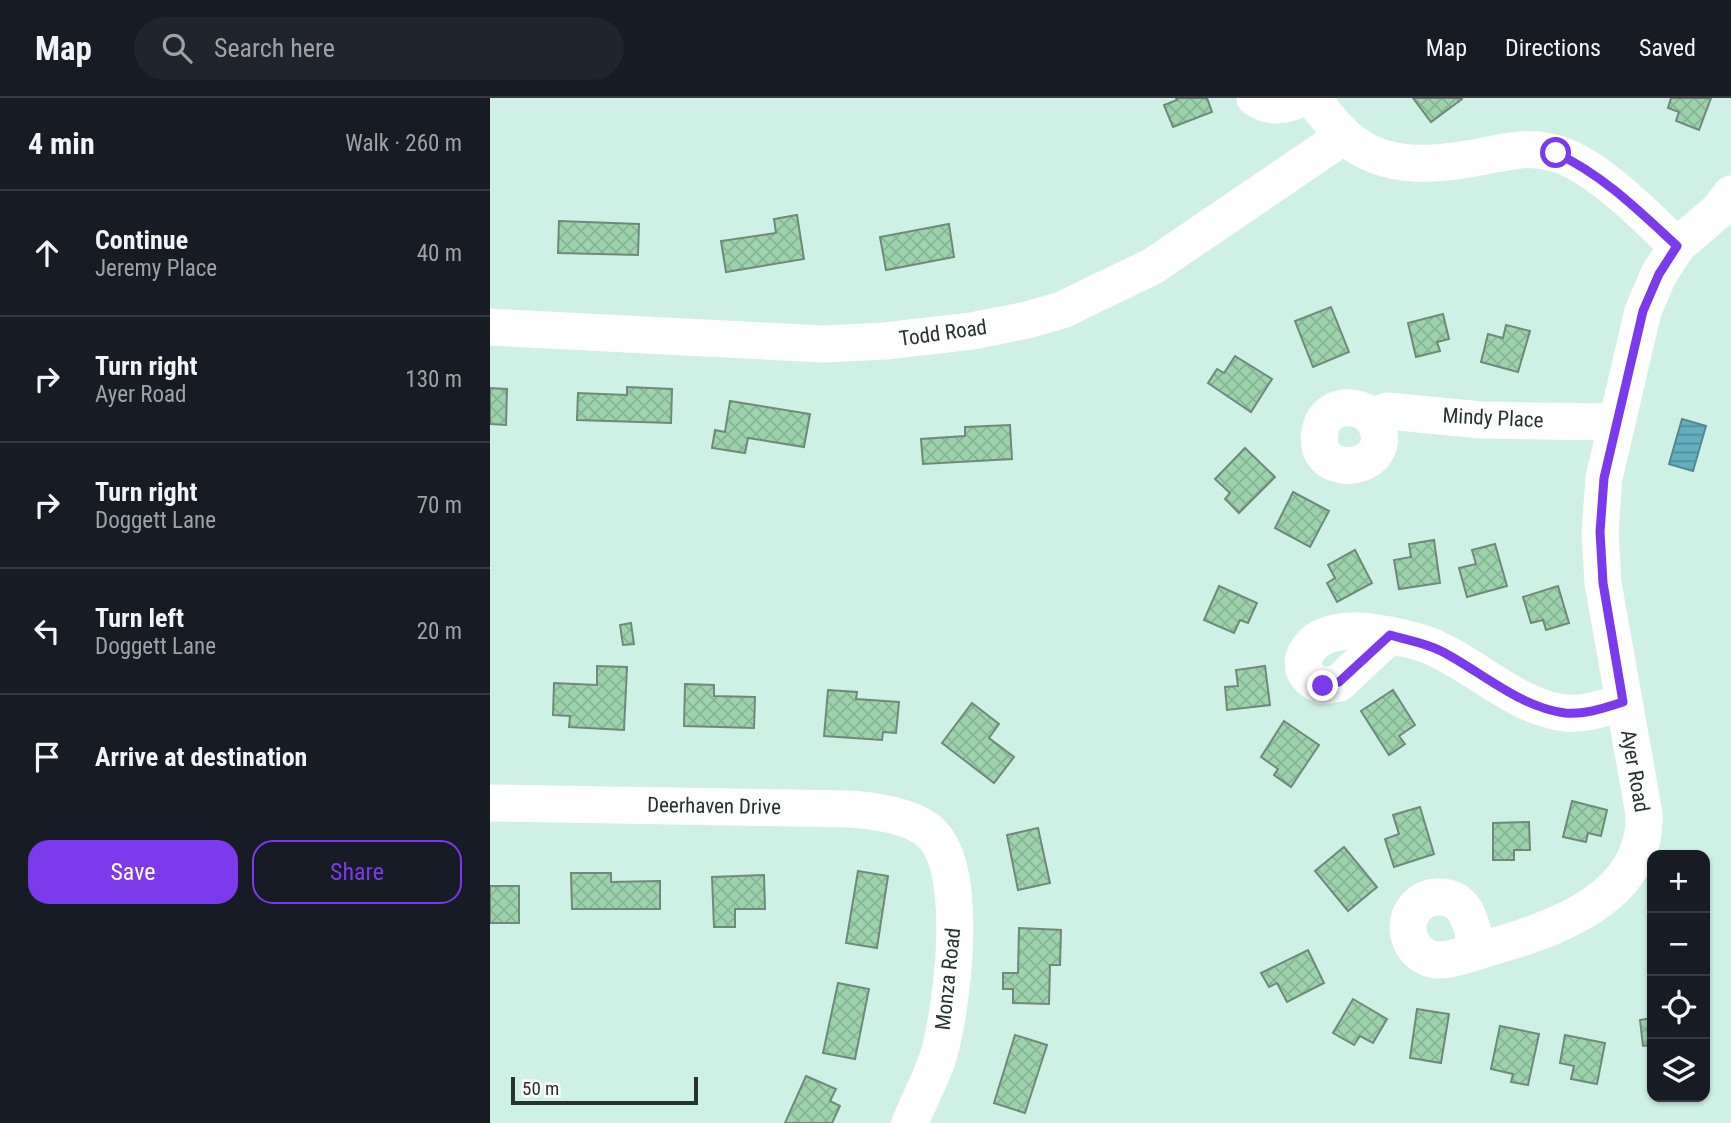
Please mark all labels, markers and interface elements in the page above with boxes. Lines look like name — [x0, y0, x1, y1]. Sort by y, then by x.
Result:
search box — [134, 17, 624, 80]
text: Map — [35, 29, 92, 68]
icon: search — [158, 29, 196, 67]
text: Search here — [214, 33, 335, 63]
text: Map — [1426, 34, 1467, 62]
text: Directions — [1505, 34, 1601, 62]
text: Saved — [1639, 34, 1696, 62]
text: 4 min — [28, 126, 95, 161]
text: Walk · 260 m — [345, 130, 462, 157]
route start — [1540, 137, 1571, 168]
text: Continue — [95, 225, 188, 255]
icon: ahead — [28, 234, 66, 272]
text: 40 m — [417, 240, 462, 267]
text: Jeremy Place — [95, 255, 217, 282]
street label: Todd Road — [898, 315, 988, 351]
text: Turn right — [95, 351, 197, 381]
icon: right — [28, 360, 66, 398]
text: 130 m — [405, 366, 462, 393]
text: Ayer Road — [95, 381, 186, 408]
street label: Mindy Place — [1442, 403, 1544, 433]
text: Turn right — [95, 477, 197, 507]
icon: right — [28, 486, 66, 524]
text: 70 m — [417, 492, 462, 519]
text: Doggett Lane — [95, 507, 216, 534]
text: Turn left — [95, 603, 184, 633]
icon: left — [28, 612, 66, 650]
text: 20 m — [417, 618, 462, 645]
text: Doggett Lane — [95, 633, 216, 660]
route end — [1307, 670, 1338, 701]
street label: Ayer Road — [1616, 728, 1654, 814]
icon: arrive — [28, 738, 66, 776]
text: Arrive at destination — [95, 742, 307, 772]
street label: Deerhaven Drive — [647, 793, 781, 819]
button: Save — [28, 840, 238, 904]
button: Share — [252, 840, 462, 904]
map controls — [1647, 850, 1710, 1102]
button: + — [1647, 850, 1710, 913]
button: − — [1647, 913, 1710, 976]
street label: Monza Road — [931, 927, 965, 1031]
button: locate — [1647, 976, 1710, 1039]
button: layers — [1647, 1039, 1710, 1102]
scale bar — [511, 1074, 698, 1106]
text: 50 m — [522, 1077, 559, 1100]

